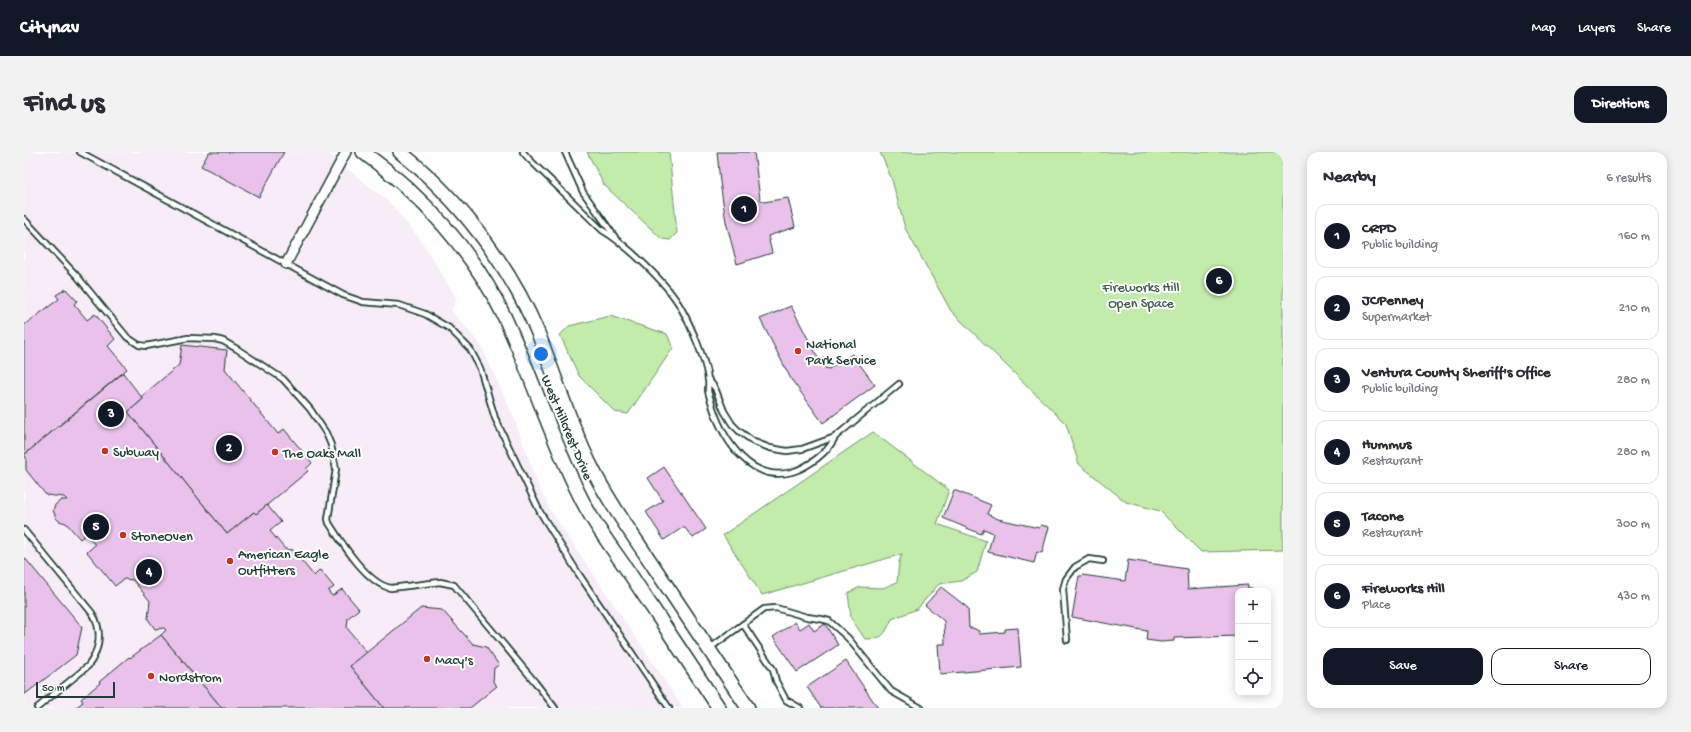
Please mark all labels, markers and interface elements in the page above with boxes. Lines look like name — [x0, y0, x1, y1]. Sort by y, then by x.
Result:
text: Citynav — [20, 17, 79, 40]
text: Map — [1532, 20, 1556, 37]
text: Layers — [1578, 20, 1615, 37]
text: Share — [1637, 20, 1671, 37]
button: Directions — [1574, 86, 1667, 123]
text: Find us — [24, 88, 104, 121]
text: Nearby — [1323, 168, 1376, 188]
text: 6 results — [1606, 171, 1651, 186]
pin: 1 — [731, 194, 757, 224]
text: CRPD — [1362, 220, 1396, 238]
text: 1 — [1334, 229, 1340, 244]
text: 160 m — [1618, 229, 1650, 244]
text: Public building — [1362, 238, 1438, 253]
pin: 6 — [1206, 266, 1232, 296]
park label: Fireworks Hill Open Space — [1101, 280, 1180, 313]
text: JCPenney — [1362, 292, 1423, 310]
text: 2 — [1334, 301, 1340, 316]
text: 210 m — [1619, 301, 1650, 316]
text: Supermarket — [1362, 310, 1431, 325]
place label: National Park Service — [805, 337, 877, 370]
your location — [531, 344, 551, 364]
marker: National Park Service — [793, 346, 803, 356]
text: Ventura County Sheriff's Office — [1362, 364, 1550, 382]
street label: West Hillcrest Drive — [536, 373, 596, 484]
text: 3 — [1334, 373, 1340, 388]
text: 280 m — [1617, 373, 1650, 388]
text: Public building — [1362, 382, 1438, 397]
pin: 3 — [98, 399, 124, 429]
pin: 2 — [216, 433, 242, 463]
text: Hummus — [1362, 436, 1411, 454]
place label: Subway — [113, 445, 159, 462]
text: 4 — [1334, 445, 1340, 460]
text: 280 m — [1617, 445, 1650, 460]
marker: Subway — [100, 446, 110, 456]
place label: The Oaks Mall — [282, 446, 361, 463]
marker: The Oaks Mall — [270, 447, 280, 457]
text: Restaurant — [1362, 454, 1422, 469]
text: Tacone — [1362, 508, 1404, 526]
pin: 5 — [83, 512, 109, 542]
text: 5 — [1334, 517, 1340, 532]
text: 300 m — [1616, 517, 1650, 532]
text: Restaurant — [1362, 526, 1422, 541]
place label: StoneOven — [131, 529, 193, 546]
marker: StoneOven — [118, 530, 128, 540]
place label: American Eagle Outfitters — [238, 547, 329, 580]
marker: American Eagle Outfitters — [225, 556, 235, 566]
pin: 4 — [136, 557, 162, 587]
text: Fireworks Hill — [1362, 580, 1445, 598]
map controls — [1235, 588, 1271, 696]
button: + — [1235, 588, 1271, 624]
text: 6 — [1334, 589, 1340, 604]
text: 430 m — [1617, 589, 1650, 604]
text: Place — [1362, 598, 1390, 613]
button: − — [1235, 624, 1271, 660]
button: Save — [1323, 648, 1483, 685]
button: Share — [1491, 648, 1651, 685]
place label: Macy's — [435, 653, 474, 670]
marker: Macy's — [422, 654, 432, 664]
button: locate — [1235, 660, 1271, 696]
place label: Nordstrom — [159, 670, 222, 687]
marker: Nordstrom — [146, 671, 156, 681]
scale bar — [36, 680, 115, 699]
text: 50 m — [42, 683, 64, 695]

